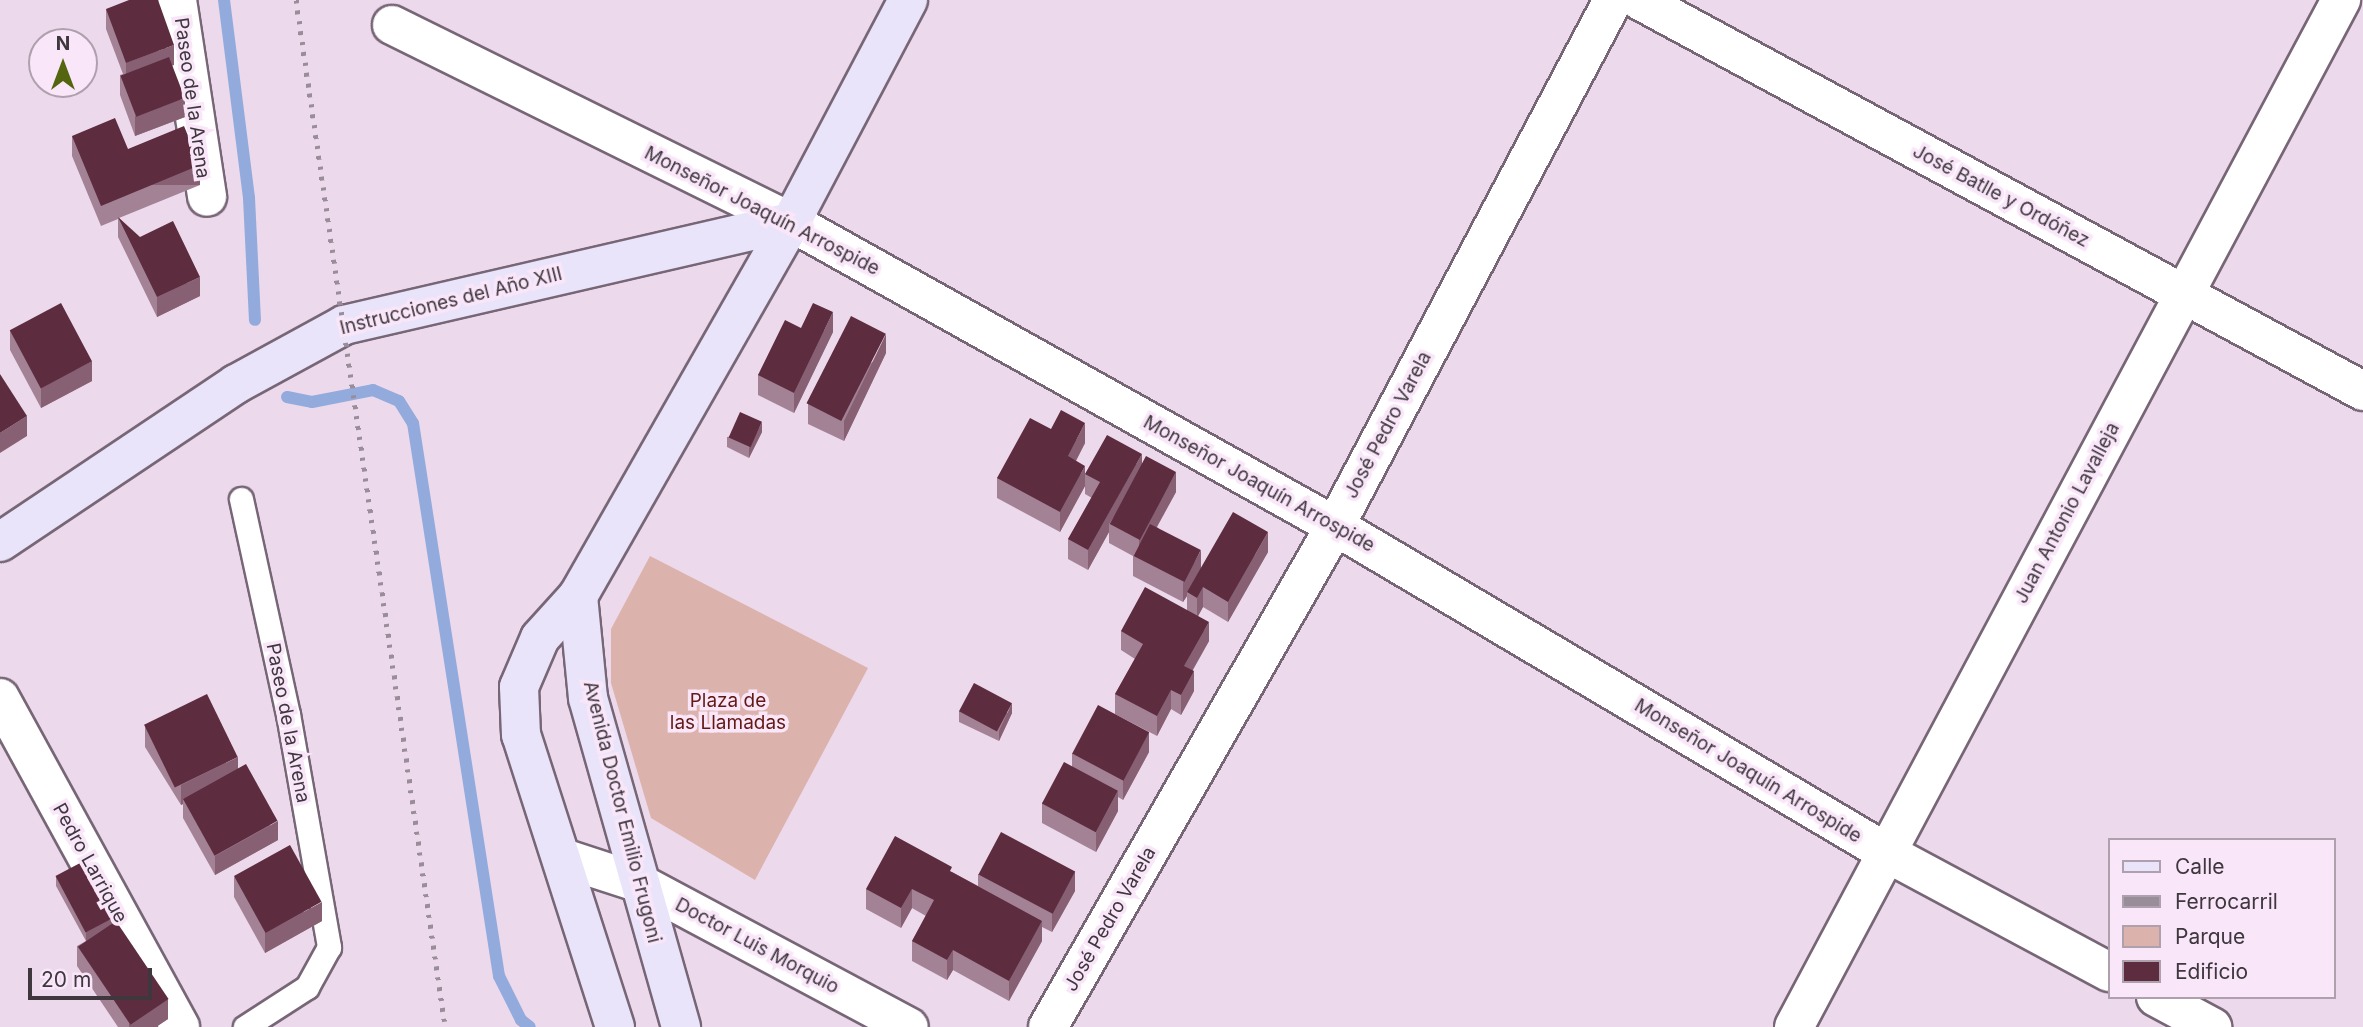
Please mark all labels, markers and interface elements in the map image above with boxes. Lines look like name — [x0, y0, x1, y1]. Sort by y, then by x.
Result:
street label: Paseo de la Arena — [169, 16, 215, 180]
north arrow — [28, 28, 98, 98]
text: N — [56, 32, 70, 55]
street label: José Batlle y Ordóñez — [1909, 140, 2093, 252]
street label: Monseñor Joaquín Arrospide — [641, 142, 883, 280]
street label: Instrucciones del Año XIII — [337, 262, 565, 340]
street label: José Pedro Varela — [1340, 348, 1436, 502]
street label: Monseñor Joaquín Arrospide — [1139, 411, 1379, 557]
street label: Juan Antonio Lavalleja — [2010, 419, 2124, 607]
street label: Paseo de la Arena — [261, 641, 315, 805]
street label: Avenida Doctor Emilio Frugoni — [578, 679, 666, 945]
park label: Plaza de las Llamadas — [670, 690, 786, 734]
street label: Monseñor Joaquín Arrospide — [1630, 694, 1866, 848]
street label: Pedro Larrique — [48, 799, 132, 927]
legend — [2108, 838, 2335, 999]
street label: José Pedro Varela — [1059, 843, 1161, 995]
text: Calle — [2175, 854, 2225, 879]
text: Ferrocarril — [2175, 889, 2278, 914]
street label: Doctor Luis Morquio — [671, 893, 843, 999]
text: Parque — [2175, 924, 2245, 949]
scale bar — [32, 954, 156, 998]
text: Edificio — [2175, 959, 2248, 984]
text: 20 m — [41, 967, 91, 992]

